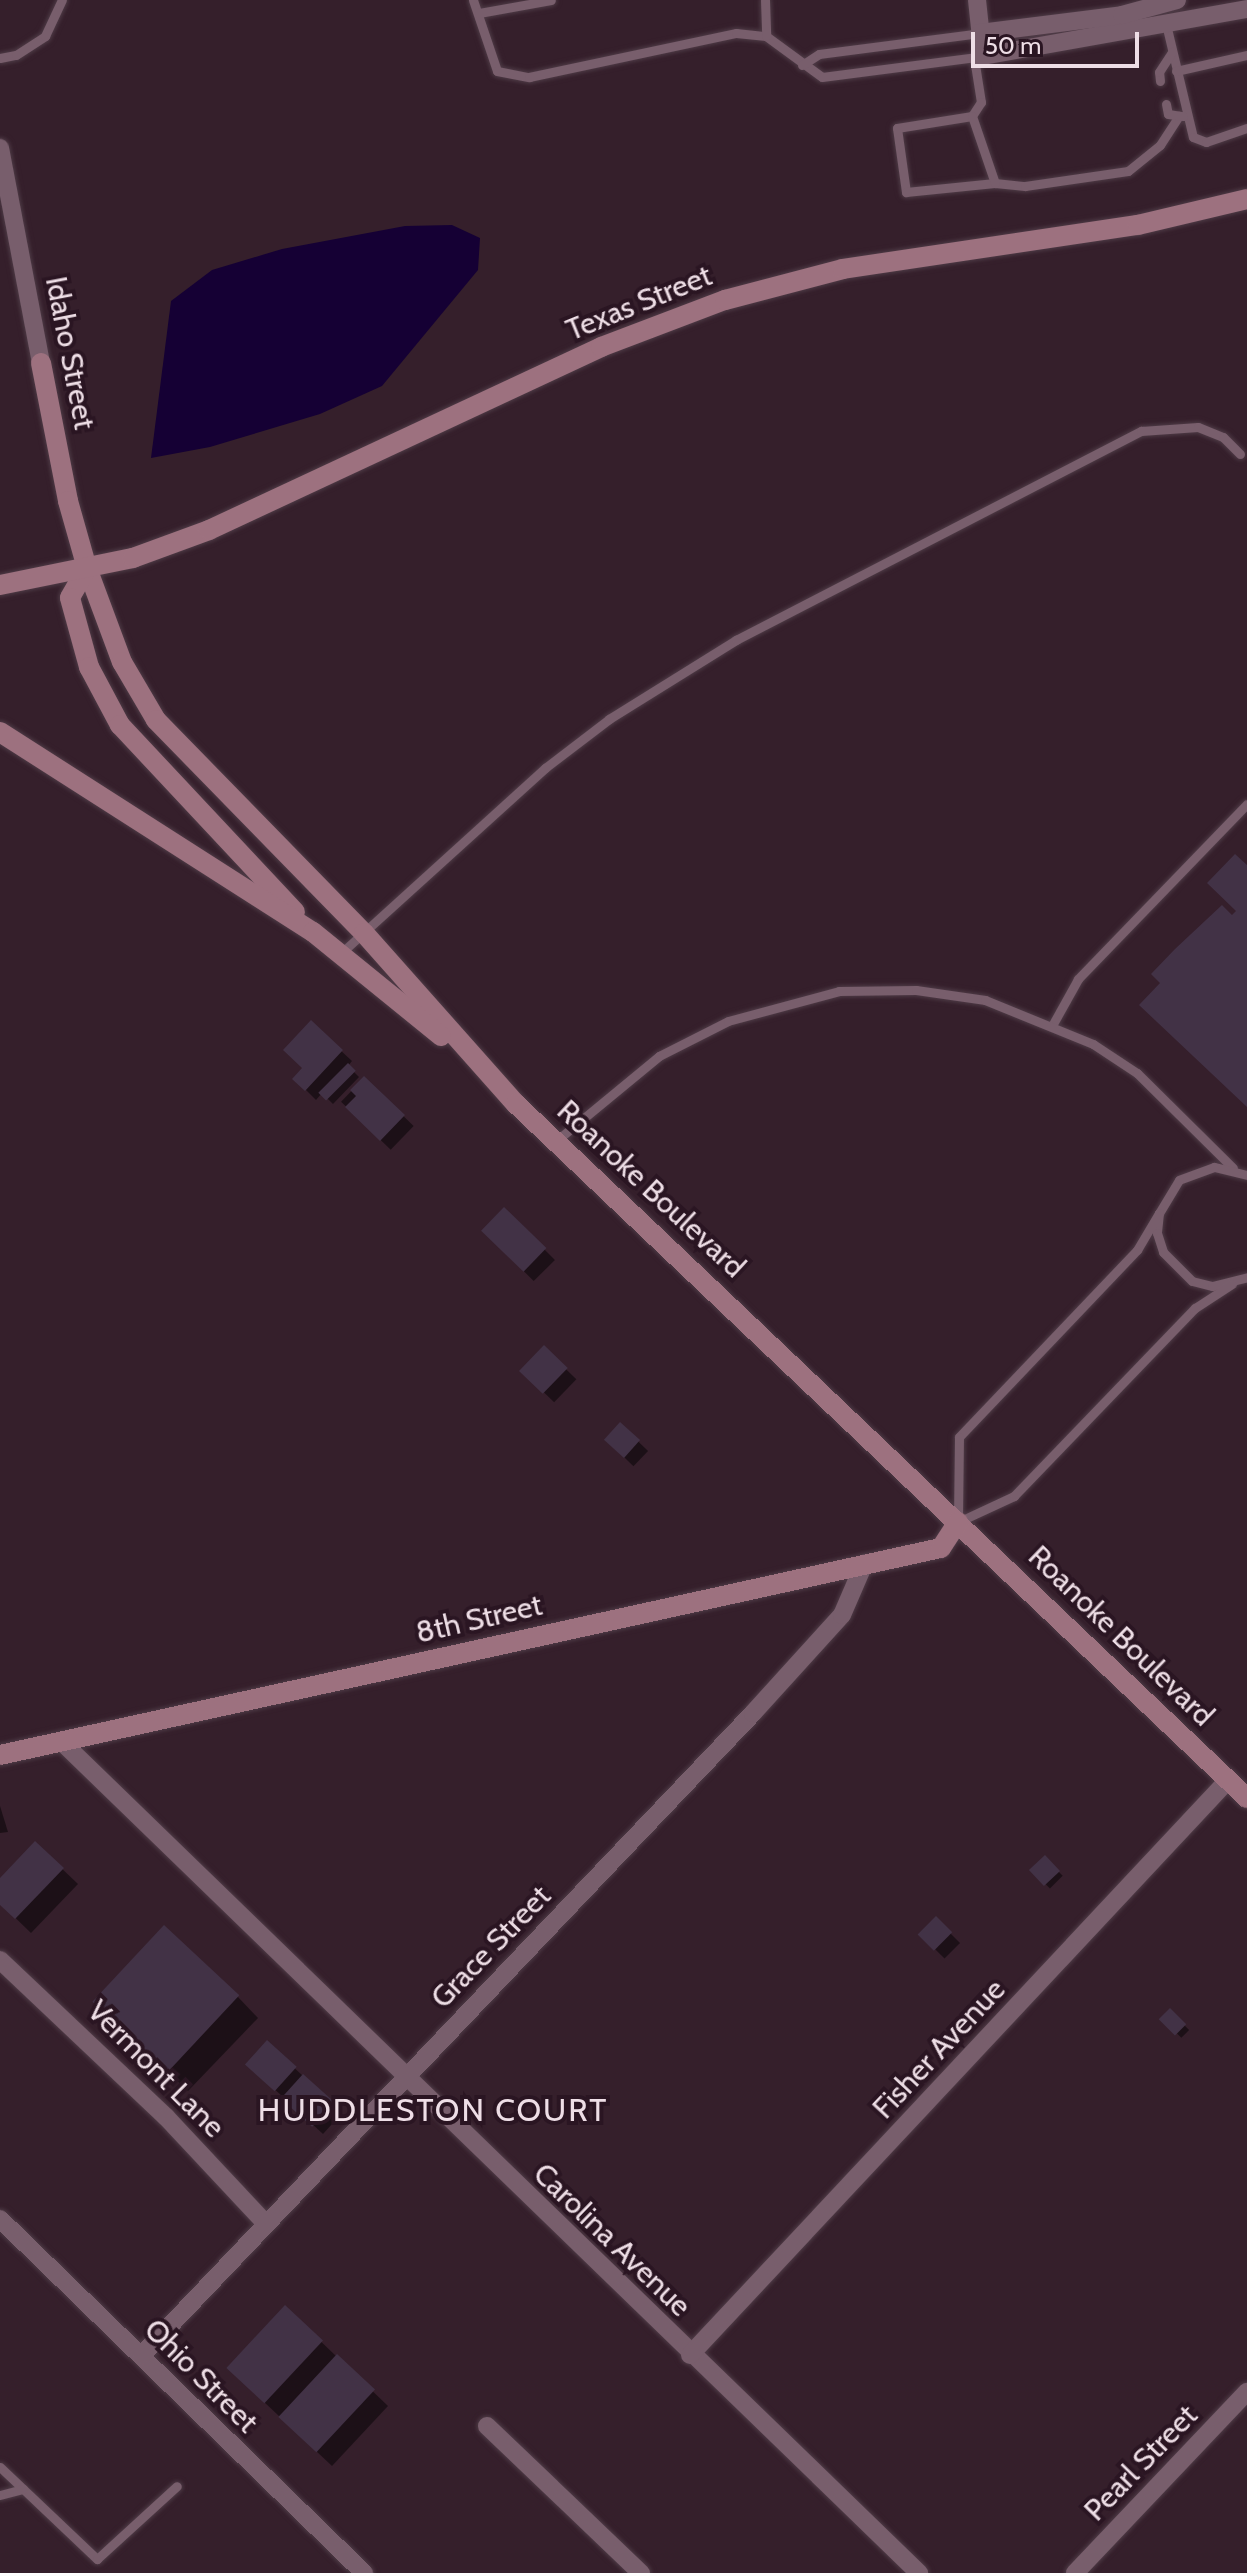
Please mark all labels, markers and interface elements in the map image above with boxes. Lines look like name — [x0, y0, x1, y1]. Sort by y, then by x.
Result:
scale bar — [975, 16, 1143, 66]
text: 50 m — [985, 31, 1041, 60]
street label: Texas Street — [561, 258, 717, 348]
street label: Idaho Street — [38, 274, 102, 432]
street label: Roanoke Boulevard — [550, 1093, 752, 1285]
street label: Roanoke Boulevard — [1021, 1538, 1221, 1734]
street label: 8th Street — [412, 1587, 546, 1651]
street label: Grace Street — [424, 1878, 558, 2016]
street label: Fisher Avenue — [865, 1972, 1013, 2126]
street label: Vermont Lane — [80, 1993, 232, 2145]
district label: HUDDLESTON COURT — [258, 2091, 608, 2129]
street label: Carolina Avenue — [526, 2156, 698, 2324]
street label: Ohio Street — [137, 2312, 265, 2440]
street label: Pearl Street — [1077, 2398, 1205, 2528]

